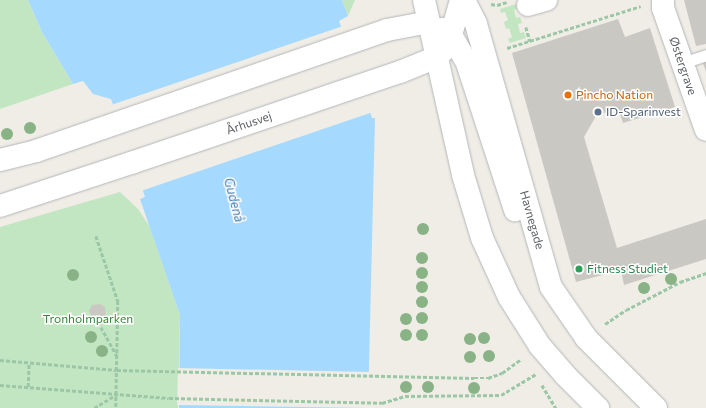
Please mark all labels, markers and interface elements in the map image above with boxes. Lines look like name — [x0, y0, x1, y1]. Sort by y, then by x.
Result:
street label: Østergrave — [666, 35, 700, 97]
place label: Pincho Nation — [576, 88, 653, 102]
marker: Pincho Nation — [563, 90, 573, 100]
place label: ID-Sparinvest — [606, 105, 681, 119]
marker: ID-Sparinvest — [593, 107, 603, 117]
street label: Århusvej — [224, 108, 274, 138]
water label: Gudenå — [221, 176, 247, 224]
street label: Havnegade — [517, 189, 547, 251]
place label: Fitness Studiet — [587, 262, 668, 276]
marker: Fitness Studiet — [574, 264, 584, 274]
park label: Tronholmparken — [43, 312, 133, 326]

